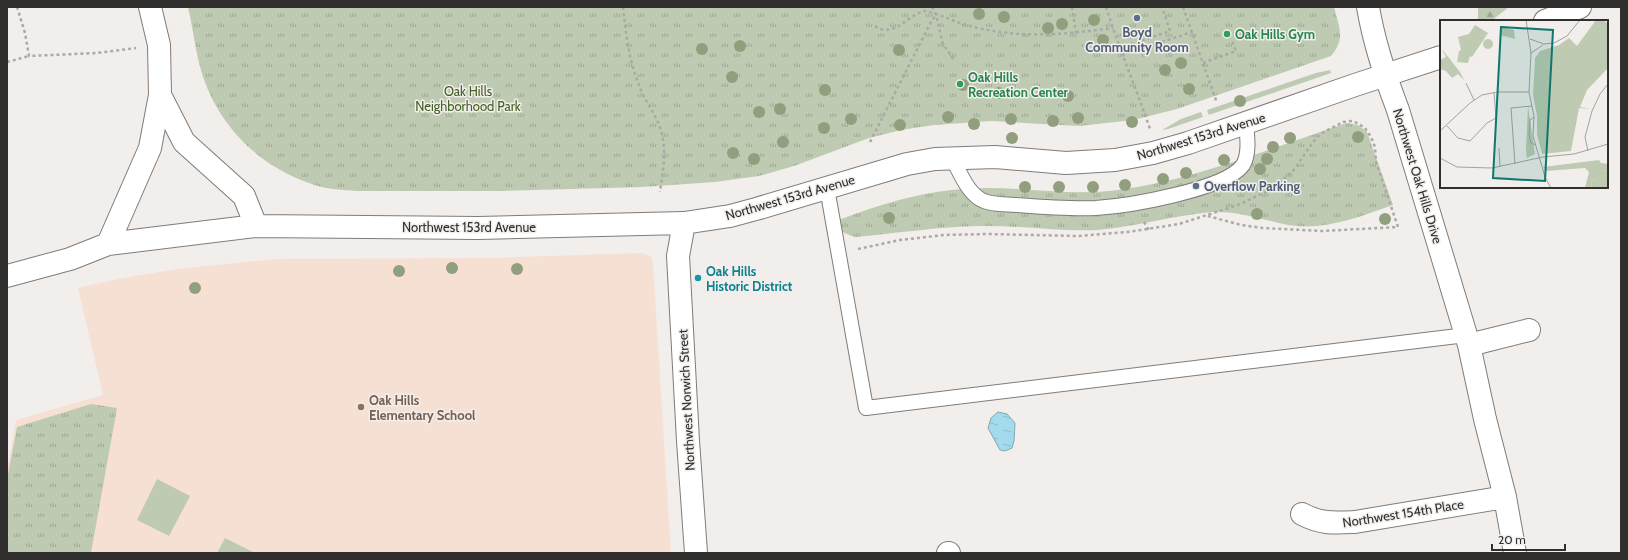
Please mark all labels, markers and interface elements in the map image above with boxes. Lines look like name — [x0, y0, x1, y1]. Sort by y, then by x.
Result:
marker: Boyd Community Room — [1132, 13, 1142, 23]
inset map — [1440, 20, 1608, 188]
place label: Boyd Community Room — [1085, 24, 1189, 55]
place label: Oak Hills Gym — [1235, 26, 1315, 42]
marker: Oak Hills Gym — [1222, 29, 1232, 39]
place label: Oak Hills Recreation Center — [968, 69, 1069, 100]
marker: Oak Hills Recreation Center — [955, 79, 965, 89]
park label: Oak Hills Neighborhood Park — [415, 83, 521, 114]
street label: Northwest Oak Hills Drive — [1390, 106, 1446, 246]
street label: Northwest 153rd Avenue — [1135, 109, 1268, 163]
street label: Northwest 153rd Avenue — [723, 171, 857, 223]
place label: Overflow Parking — [1204, 178, 1301, 194]
marker: Overflow Parking — [1191, 181, 1201, 191]
street label: Northwest 153rd Avenue — [402, 219, 536, 235]
place label: Oak Hills Historic District — [706, 263, 793, 294]
marker: Oak Hills Historic District — [693, 273, 703, 283]
street label: Northwest Norwich Street — [674, 328, 698, 471]
place label: Oak Hills Elementary School — [369, 392, 476, 423]
marker: Oak Hills Elementary School — [356, 402, 366, 412]
street label: Northwest 154th Place — [1341, 495, 1465, 530]
scale bar — [1492, 526, 1565, 552]
text: 20 m — [1498, 532, 1526, 547]

